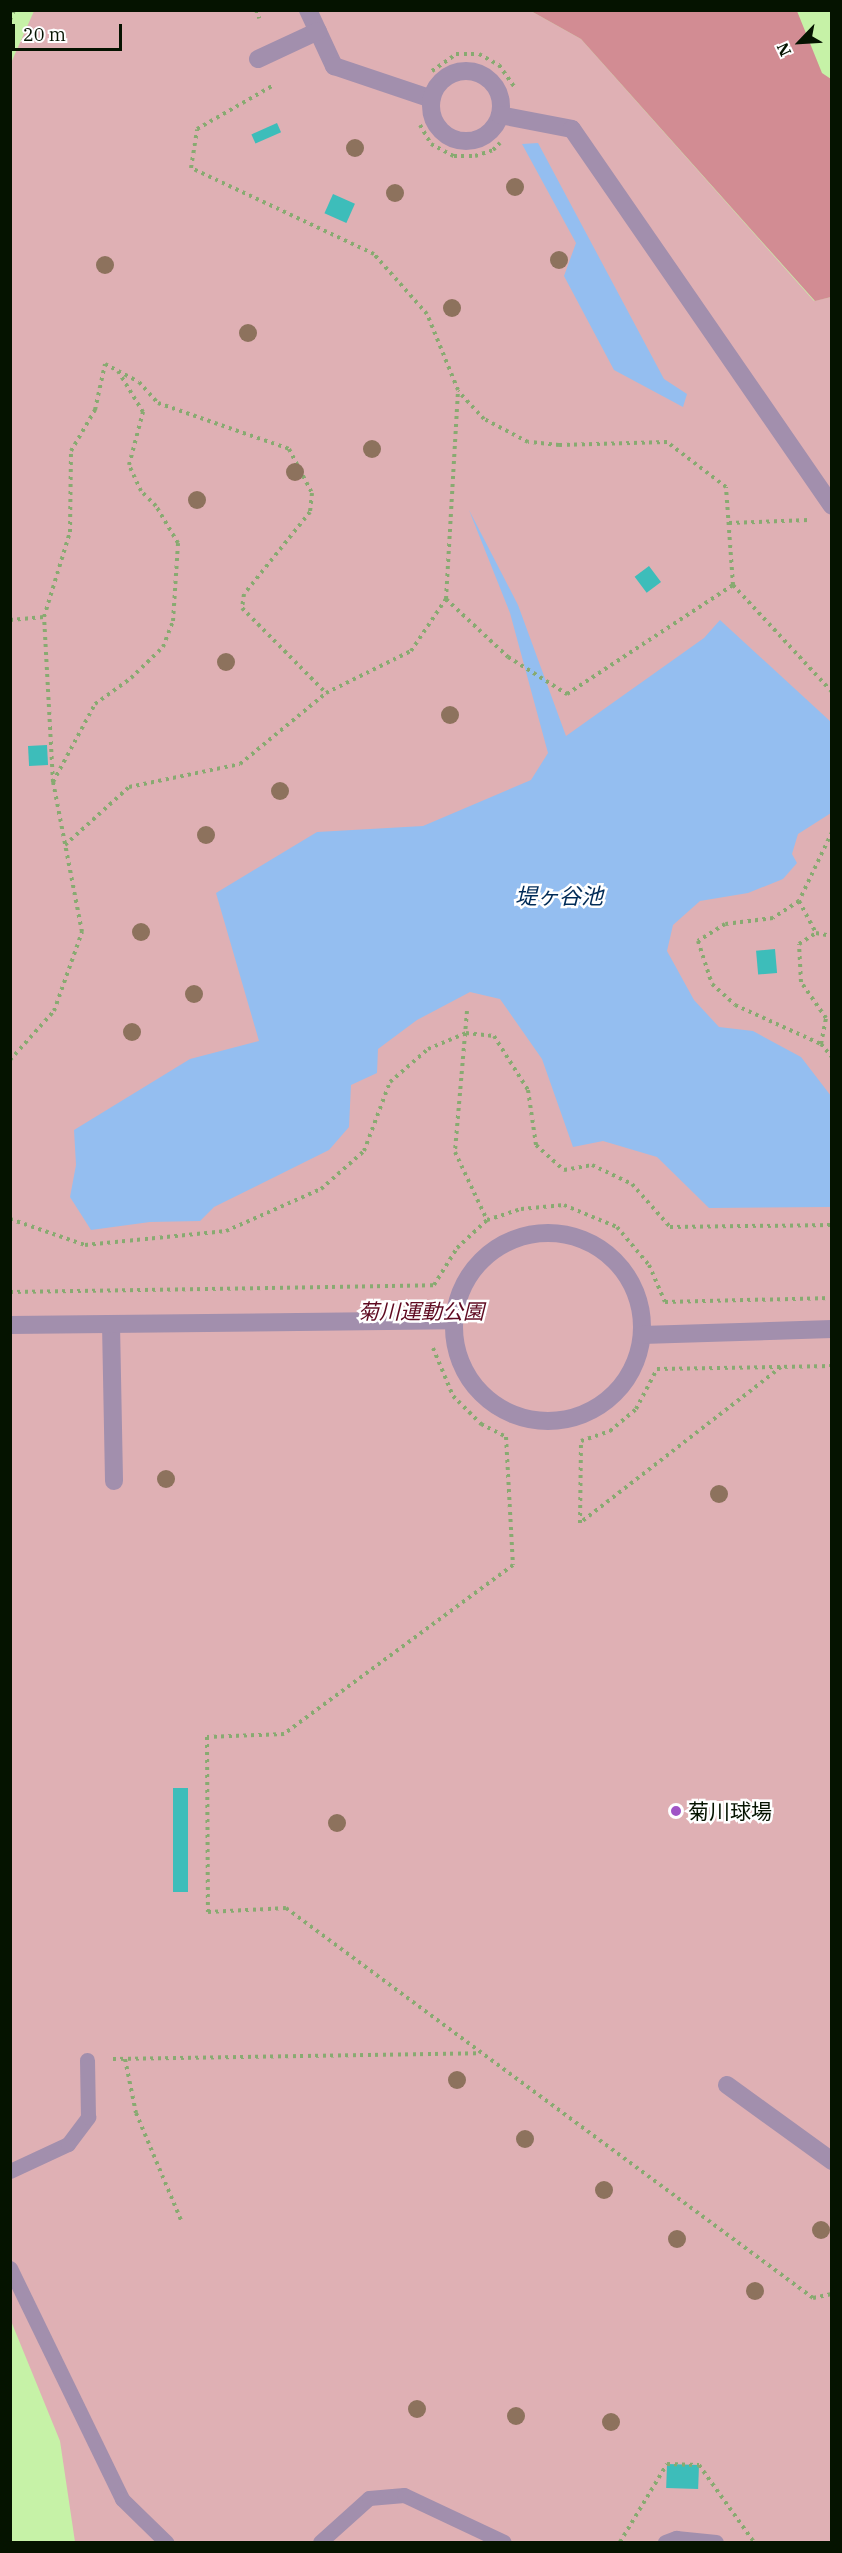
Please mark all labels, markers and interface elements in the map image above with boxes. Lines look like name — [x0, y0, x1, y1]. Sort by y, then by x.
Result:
scale bar — [15, 12, 124, 50]
north arrow — [770, 12, 830, 72]
text: 20 m — [23, 23, 66, 46]
text: N — [772, 40, 795, 60]
water label: 堤ヶ谷池 — [515, 883, 603, 909]
park label: 菊川運動公園 — [358, 1298, 484, 1324]
place label: 菊川球場 — [688, 1798, 772, 1824]
marker: 菊川球場 — [669, 1804, 683, 1818]

